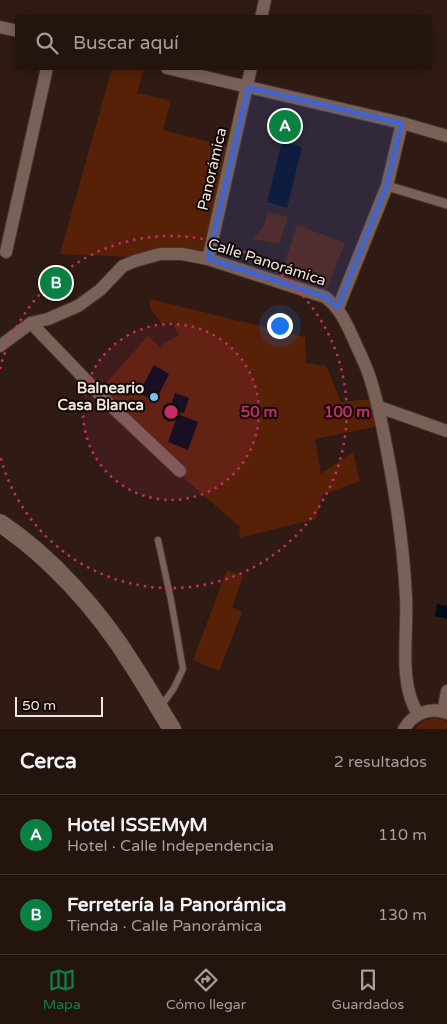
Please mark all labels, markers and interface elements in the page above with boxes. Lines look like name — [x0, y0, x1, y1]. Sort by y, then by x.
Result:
search box — [15, 15, 432, 70]
icon: search — [33, 29, 61, 57]
text: Buscar aquí — [73, 32, 179, 54]
pin: A — [269, 107, 301, 145]
street label: Panorámica — [194, 126, 230, 212]
street label: Calle Panorámica — [206, 234, 328, 290]
pin: B — [40, 264, 72, 302]
your location — [267, 313, 293, 339]
place label: Balneario Casa Blanca — [58, 379, 144, 414]
marker: Balneario Casa Blanca — [148, 391, 160, 403]
centre of rings — [162, 403, 180, 421]
text: 50 m — [241, 403, 277, 421]
text: 100 m — [324, 403, 370, 421]
scale bar — [15, 694, 102, 717]
text: 50 m — [22, 697, 56, 714]
text: Cerca — [20, 749, 77, 774]
text: 2 resultados — [334, 752, 427, 772]
text: Hotel ISSEMyM — [67, 814, 208, 836]
text: A — [30, 825, 42, 845]
text: 110 m — [378, 825, 427, 845]
text: Hotel · Calle Independencia — [67, 836, 274, 856]
text: Ferretería la Panorámica — [67, 894, 286, 916]
text: B — [30, 905, 42, 925]
text: 130 m — [378, 905, 427, 925]
text: Tienda · Calle Panorámica — [67, 916, 262, 936]
tab: Mapa — [43, 966, 81, 1013]
tab: Cómo llegar — [166, 966, 246, 1013]
tab: Guardados — [331, 966, 404, 1013]

